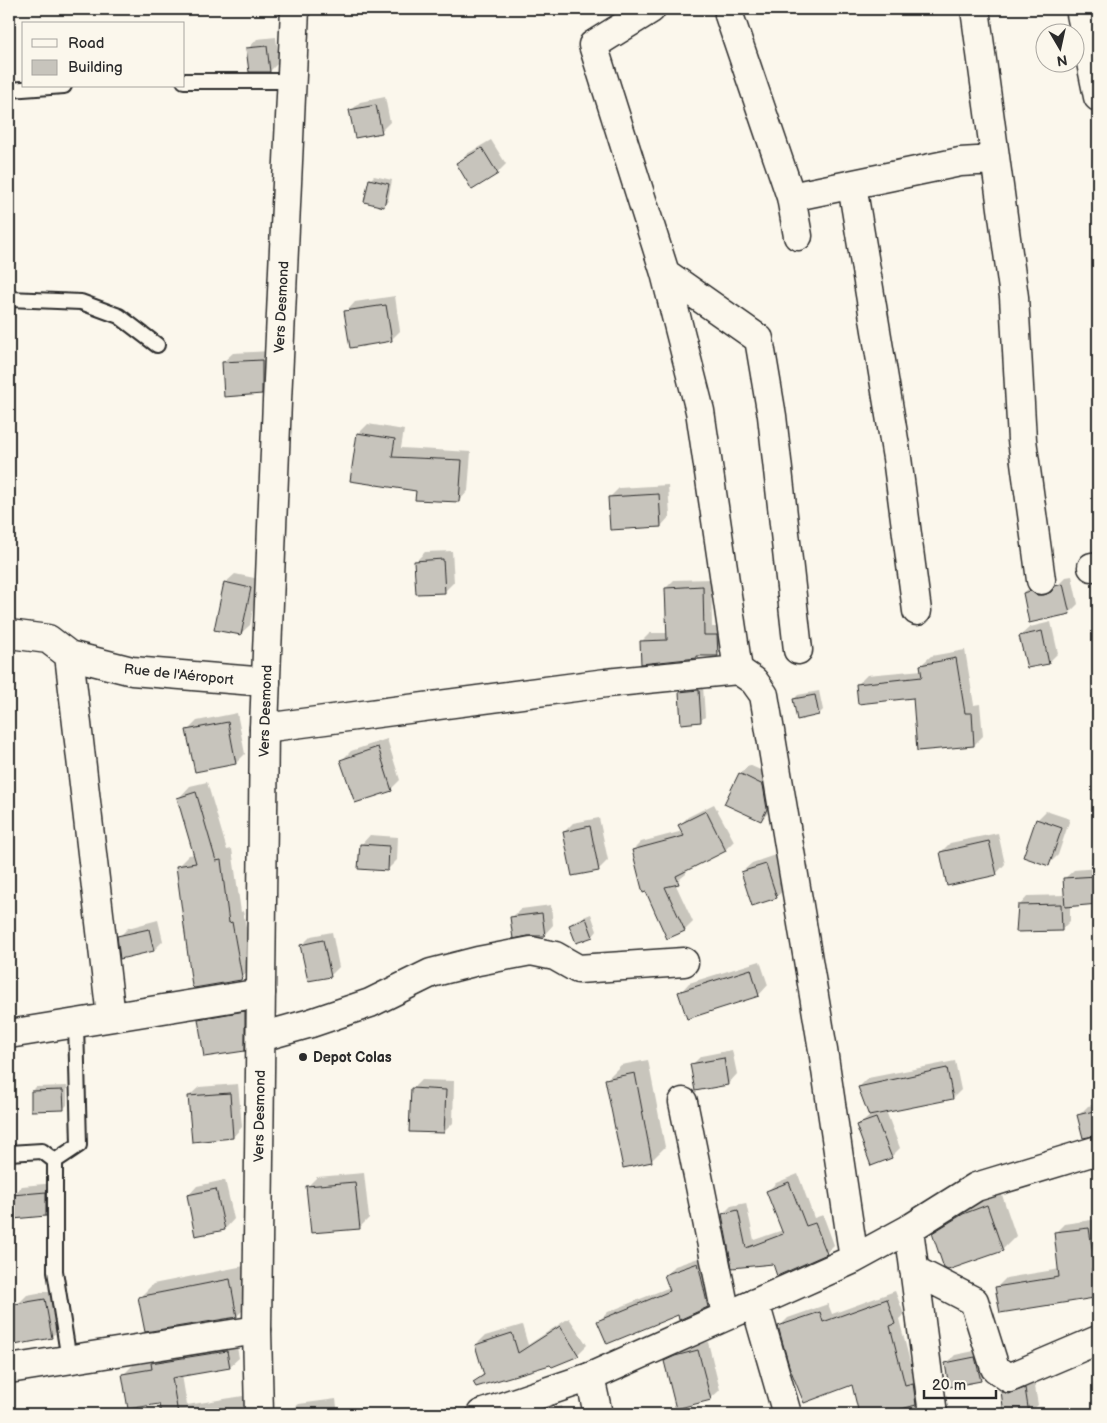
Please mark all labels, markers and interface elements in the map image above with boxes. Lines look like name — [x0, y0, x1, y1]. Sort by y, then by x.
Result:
legend — [22, 22, 185, 88]
north arrow — [1034, 22, 1084, 72]
text: Road — [68, 34, 104, 53]
text: N — [1055, 51, 1068, 70]
text: Building — [68, 58, 123, 77]
street label: Vers Desmond — [271, 260, 292, 354]
street label: Rue de l'Aéroport — [123, 660, 235, 689]
street label: Vers Desmond — [255, 665, 276, 757]
place label: Depot Colas — [313, 1049, 392, 1066]
marker: Depot Colas — [297, 1051, 309, 1063]
street label: Vers Desmond — [250, 1070, 269, 1162]
scale bar — [924, 1368, 997, 1400]
text: 20 m — [932, 1376, 966, 1395]

